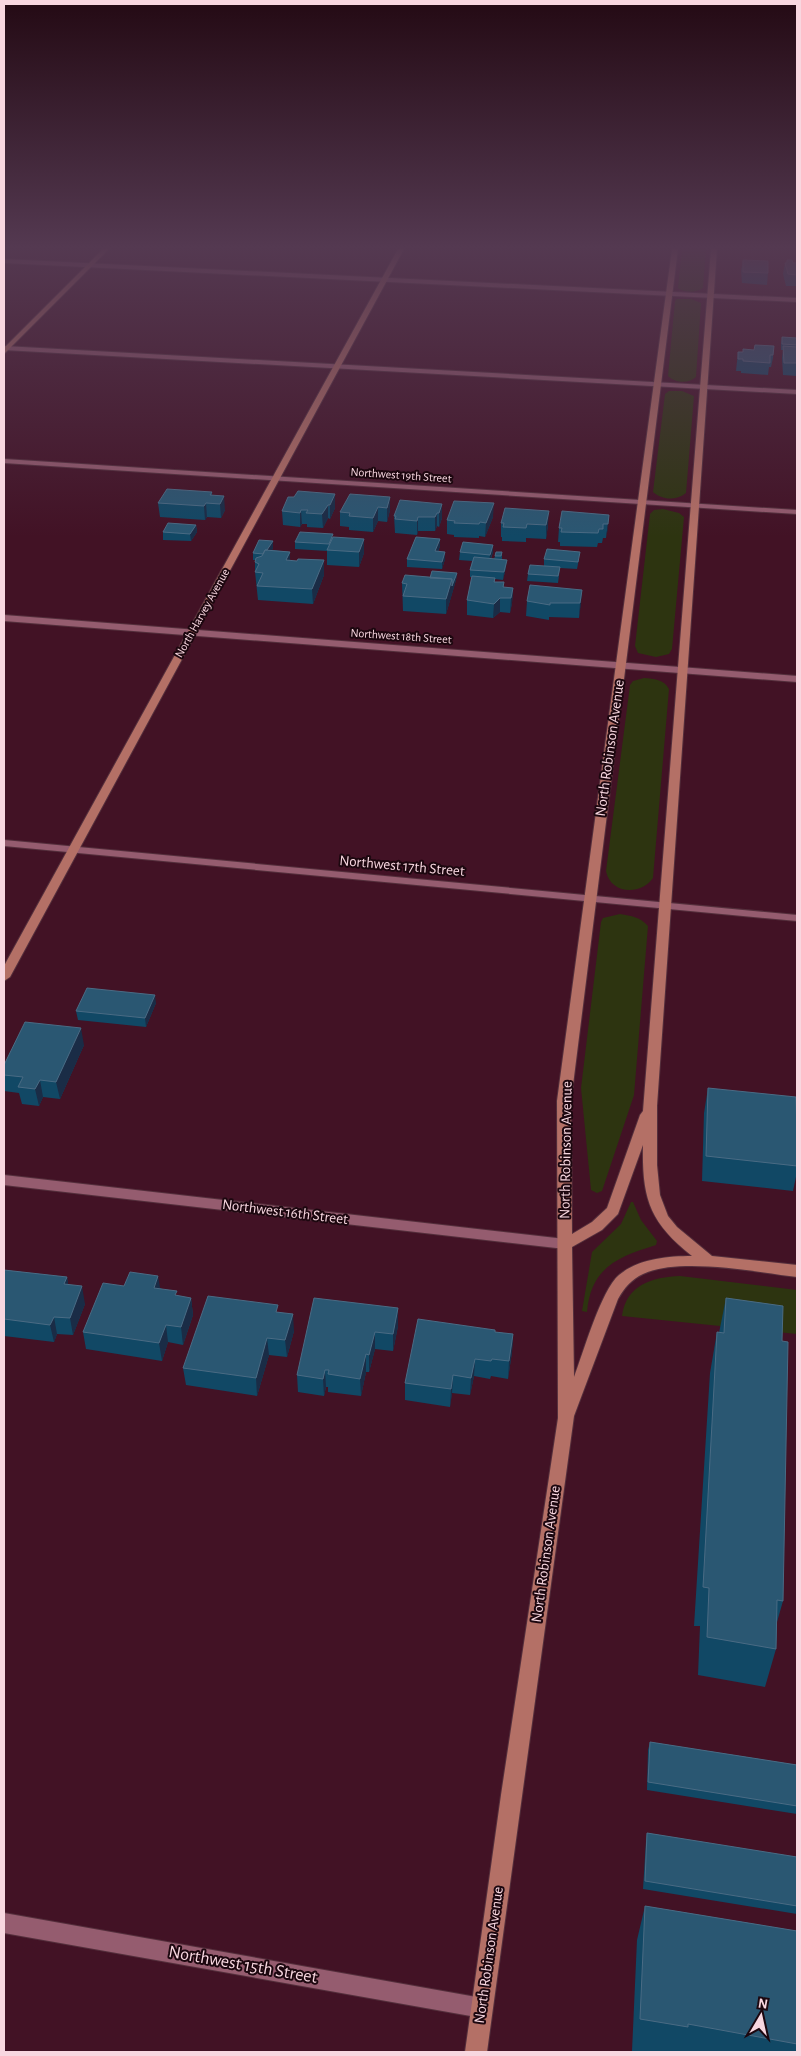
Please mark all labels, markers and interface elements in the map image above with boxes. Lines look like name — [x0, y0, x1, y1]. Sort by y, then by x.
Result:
street label: Northwest 19th Street — [350, 465, 452, 485]
street label: North Harvey Avenue — [173, 567, 232, 660]
street label: Northwest 18th Street — [350, 626, 452, 646]
street label: North Robinson Avenue — [593, 679, 627, 817]
street label: Northwest 17th Street — [339, 853, 465, 879]
street label: North Robinson Avenue — [557, 1081, 575, 1219]
street label: Northwest 16th Street — [221, 1197, 349, 1227]
street label: North Robinson Avenue — [529, 1485, 563, 1623]
street label: North Robinson Avenue — [472, 1886, 506, 2024]
street label: Northwest 15th Street — [167, 1943, 319, 1987]
north arrow — [736, 1991, 786, 2041]
text: N — [757, 1996, 769, 2012]

